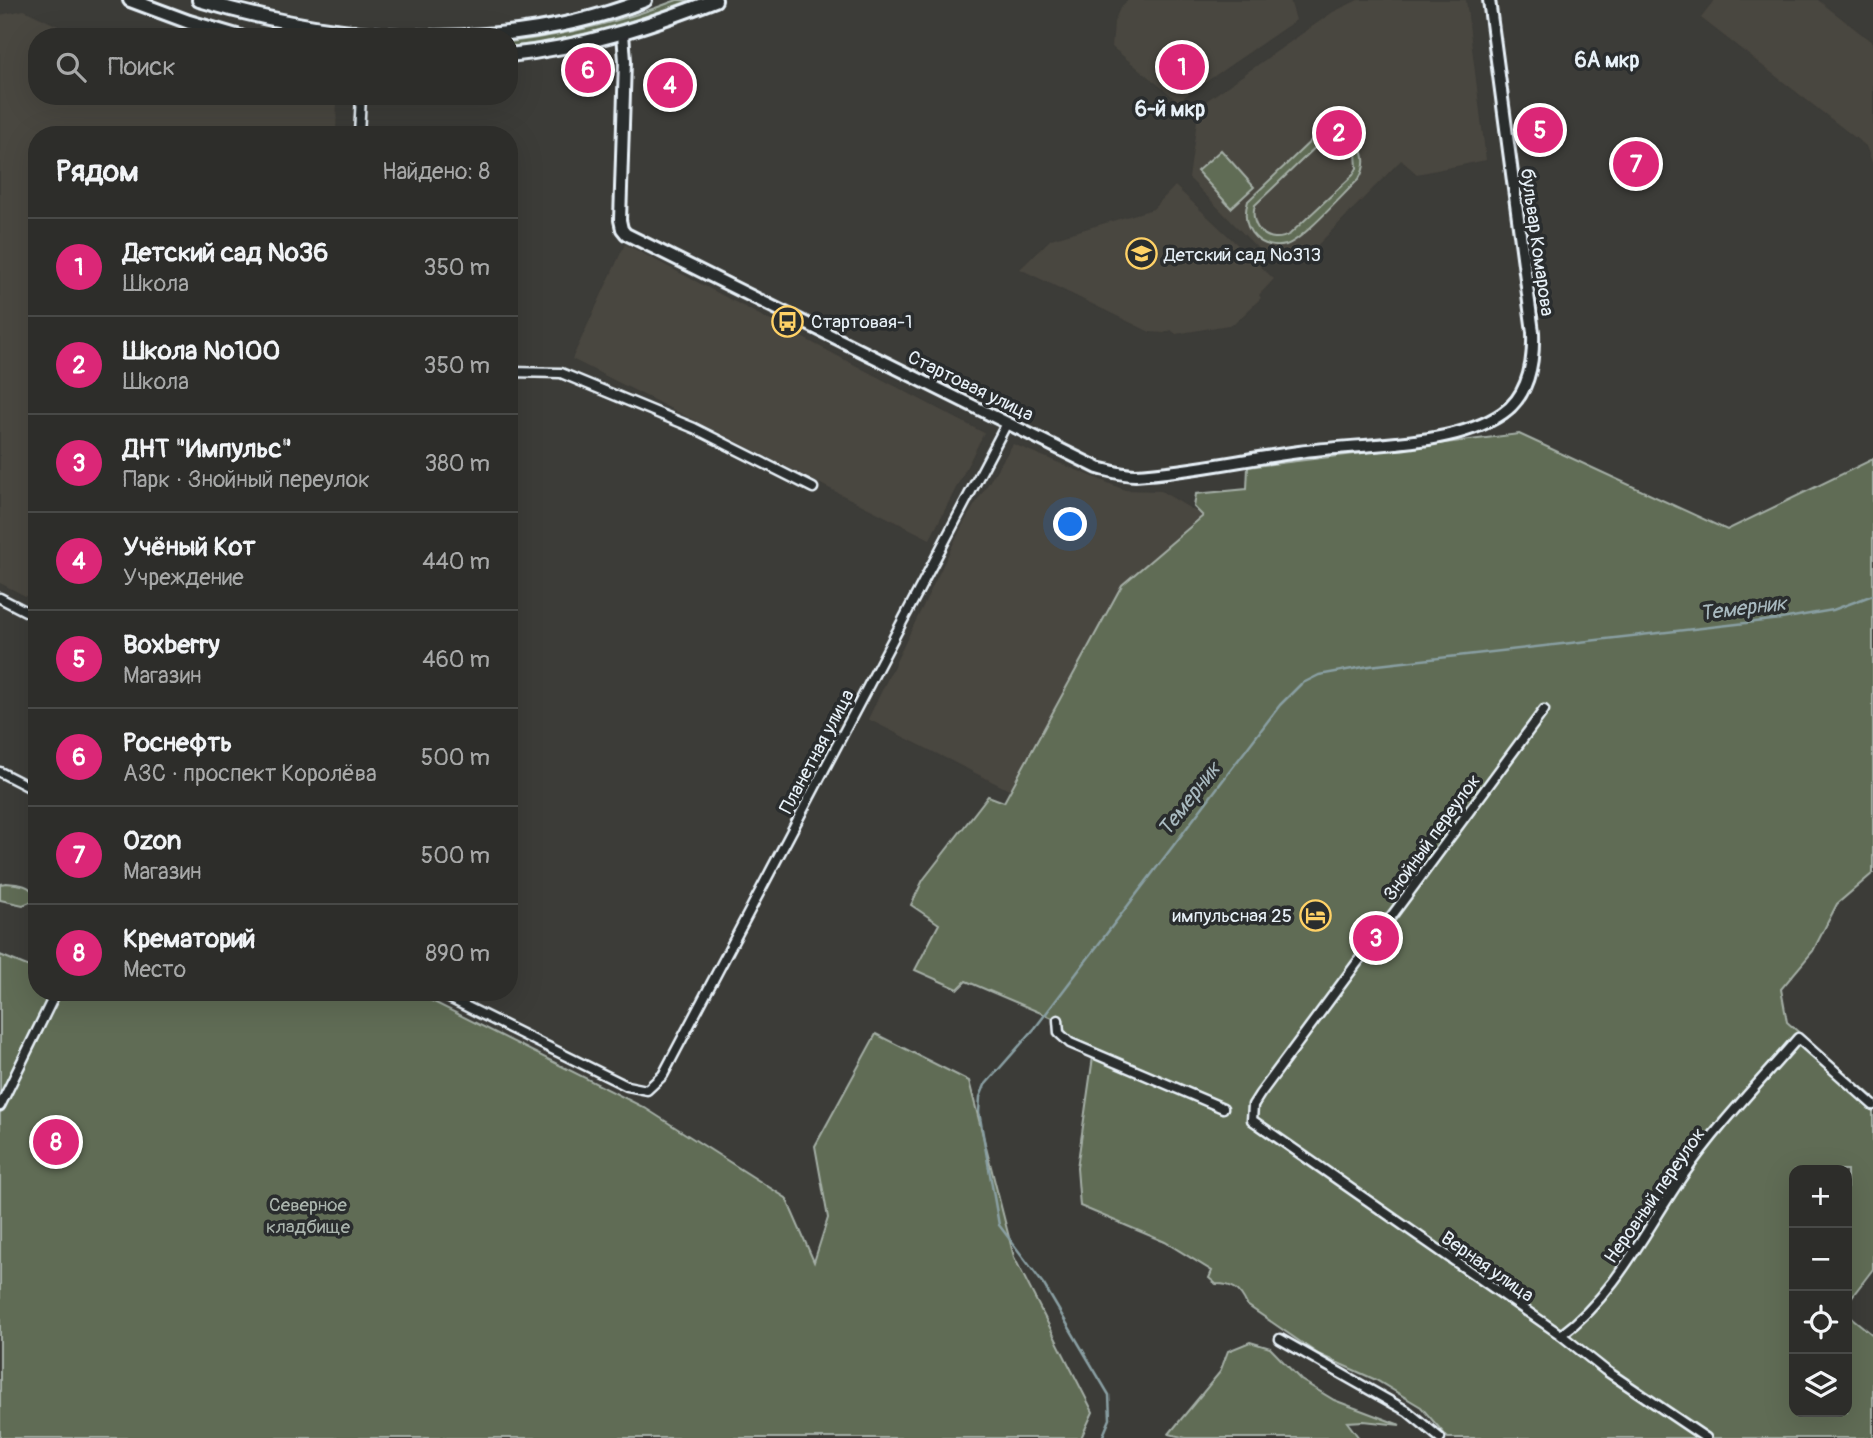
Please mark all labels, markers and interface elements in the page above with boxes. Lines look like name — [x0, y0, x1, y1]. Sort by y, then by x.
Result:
search box — [28, 28, 518, 105]
pin: 1 — [1159, 41, 1205, 93]
pin: 6 — [565, 44, 611, 96]
district label: 6А мкр — [1575, 47, 1640, 74]
icon: search — [52, 48, 90, 86]
text: Поиск — [108, 51, 176, 83]
pin: 4 — [647, 59, 693, 111]
district label: 6-й мкр — [1135, 96, 1205, 123]
pin: 5 — [1517, 104, 1563, 156]
pin: 2 — [1316, 107, 1362, 159]
pin: 7 — [1613, 138, 1659, 190]
text: Рядом — [56, 153, 139, 190]
text: Найдено: 8 — [382, 157, 490, 186]
street label: бульвар Комарова — [1515, 167, 1559, 318]
text: Детский сад №36 — [123, 237, 328, 269]
school or university icon: Детский сад №313 — [1124, 237, 1158, 271]
place label: Детский сад №313 — [1163, 243, 1321, 267]
text: 1 — [75, 253, 84, 282]
text: 350 m — [424, 253, 490, 282]
text: Школа — [123, 269, 189, 298]
bus stop icon: Стартовая-1 — [771, 304, 805, 338]
place label: Стартовая-1 — [811, 310, 912, 334]
text: Школа №100 — [123, 335, 280, 367]
street label: Стартовая улица — [904, 345, 1038, 427]
text: 2 — [73, 351, 85, 380]
text: 350 m — [424, 351, 490, 380]
text: Школа — [123, 367, 189, 396]
text: ДНТ "Импульс" — [123, 433, 292, 465]
text: 3 — [73, 449, 85, 478]
text: 380 m — [424, 449, 490, 478]
text: Парк · Знойный переулок — [123, 465, 370, 494]
your location — [1053, 507, 1087, 541]
text: Учёный Кот — [123, 531, 256, 563]
text: 4 — [72, 547, 86, 576]
text: 440 m — [422, 547, 490, 576]
text: Учреждение — [123, 563, 244, 592]
water label: Темерник — [1698, 590, 1790, 627]
text: Boxberry — [123, 629, 220, 661]
text: 5 — [73, 645, 85, 674]
text: 460 m — [422, 645, 490, 674]
text: Магазин — [123, 661, 202, 690]
street label: Планетная улица — [774, 685, 860, 818]
text: Роснефть — [123, 727, 232, 759]
text: 6 — [72, 743, 86, 772]
text: 500 m — [421, 743, 490, 772]
water label: Темерник — [1152, 755, 1228, 842]
text: АЗС · проспект Королёва — [123, 759, 377, 788]
street label: Знойный переулок — [1378, 769, 1486, 906]
text: Ozon — [123, 825, 181, 857]
text: 7 — [73, 841, 85, 870]
text: 500 m — [421, 841, 490, 870]
text: Магазин — [123, 857, 202, 886]
hotel icon: импульсная 25 — [1298, 898, 1332, 932]
place label: импульсная 25 — [1173, 904, 1292, 928]
pin: 3 — [1353, 912, 1399, 964]
text: Крематорий — [123, 923, 256, 955]
text: 8 — [73, 939, 85, 968]
text: 890 m — [425, 939, 490, 968]
text: Место — [123, 955, 186, 984]
pin: 8 — [33, 1116, 79, 1168]
street label: Неровный переулок — [1599, 1123, 1711, 1268]
map controls — [1789, 1165, 1852, 1417]
button: + — [1789, 1165, 1852, 1228]
park label: Северное кладбище — [266, 1193, 351, 1239]
street label: Верная улица — [1436, 1226, 1539, 1308]
button: − — [1789, 1228, 1852, 1291]
button: locate — [1789, 1291, 1852, 1354]
button: layers — [1789, 1354, 1852, 1417]

